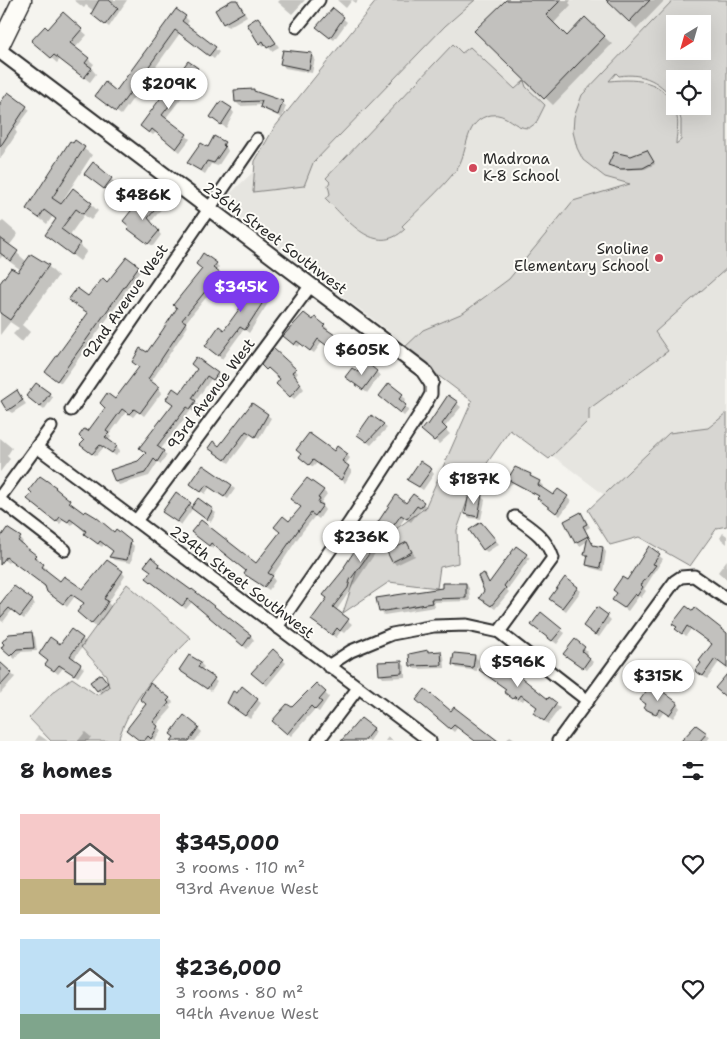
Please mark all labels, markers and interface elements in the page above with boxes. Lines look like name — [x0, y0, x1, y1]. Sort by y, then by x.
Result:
north arrow — [666, 15, 711, 60]
map controls — [666, 15, 711, 115]
pin: $209K — [134, 68, 204, 110]
button: locate — [666, 70, 711, 115]
text: $209K — [142, 73, 196, 94]
place label: Madrona K-8 School — [483, 149, 560, 186]
marker: Madrona K-8 School — [467, 162, 479, 174]
street label: 236th Street Southwest — [199, 177, 351, 299]
pin: $486K — [108, 178, 178, 221]
text: $486K — [115, 184, 171, 205]
place label: Snoline Elementary School — [514, 239, 649, 276]
street label: 92nd Avenue West — [77, 240, 173, 364]
marker: Snoline Elementary School — [653, 252, 665, 264]
pin: $345K — [206, 270, 276, 313]
text: $345K — [214, 276, 268, 297]
street label: 93rd Avenue West — [162, 334, 260, 454]
pin: $605K — [327, 334, 397, 376]
text: $605K — [335, 339, 389, 360]
pin: $187K — [439, 462, 509, 505]
text: $187K — [449, 468, 499, 489]
pin: $236K — [326, 520, 396, 563]
street label: 234th Street Southwest — [166, 521, 318, 643]
text: $236K — [334, 526, 388, 547]
pin: $596K — [483, 646, 553, 688]
text: $596K — [491, 651, 545, 672]
pin: $315K — [623, 660, 693, 702]
text: $315K — [633, 665, 683, 686]
text: 8 homes — [20, 757, 112, 785]
icon: filters — [679, 757, 707, 785]
text: $345,000 — [175, 829, 279, 857]
icon: home — [60, 834, 120, 894]
icon: heart — [679, 850, 707, 878]
text: 3 rooms · 110 m² — [175, 857, 305, 878]
text: 93rd Avenue West — [175, 878, 319, 899]
text: $236,000 — [175, 954, 282, 982]
icon: home — [60, 959, 120, 1019]
icon: heart — [679, 975, 707, 1003]
text: 3 rooms · 80 m² — [175, 982, 303, 1003]
text: 94th Avenue West — [175, 1003, 319, 1024]

